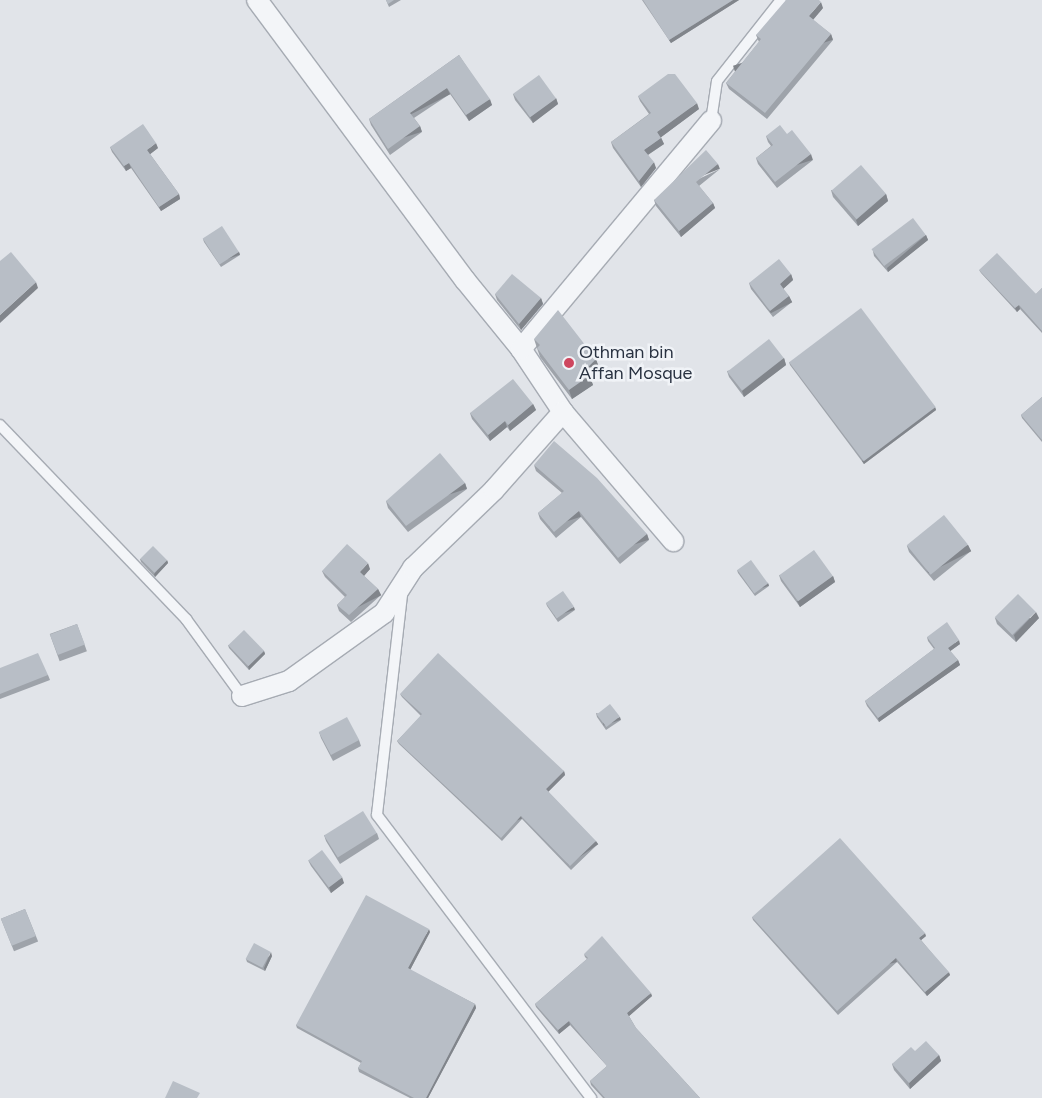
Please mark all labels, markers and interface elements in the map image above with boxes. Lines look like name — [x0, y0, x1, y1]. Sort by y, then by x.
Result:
place label: Othman bin Affan Mosque — [579, 342, 692, 384]
marker: Othman bin Affan Mosque — [563, 357, 575, 369]

